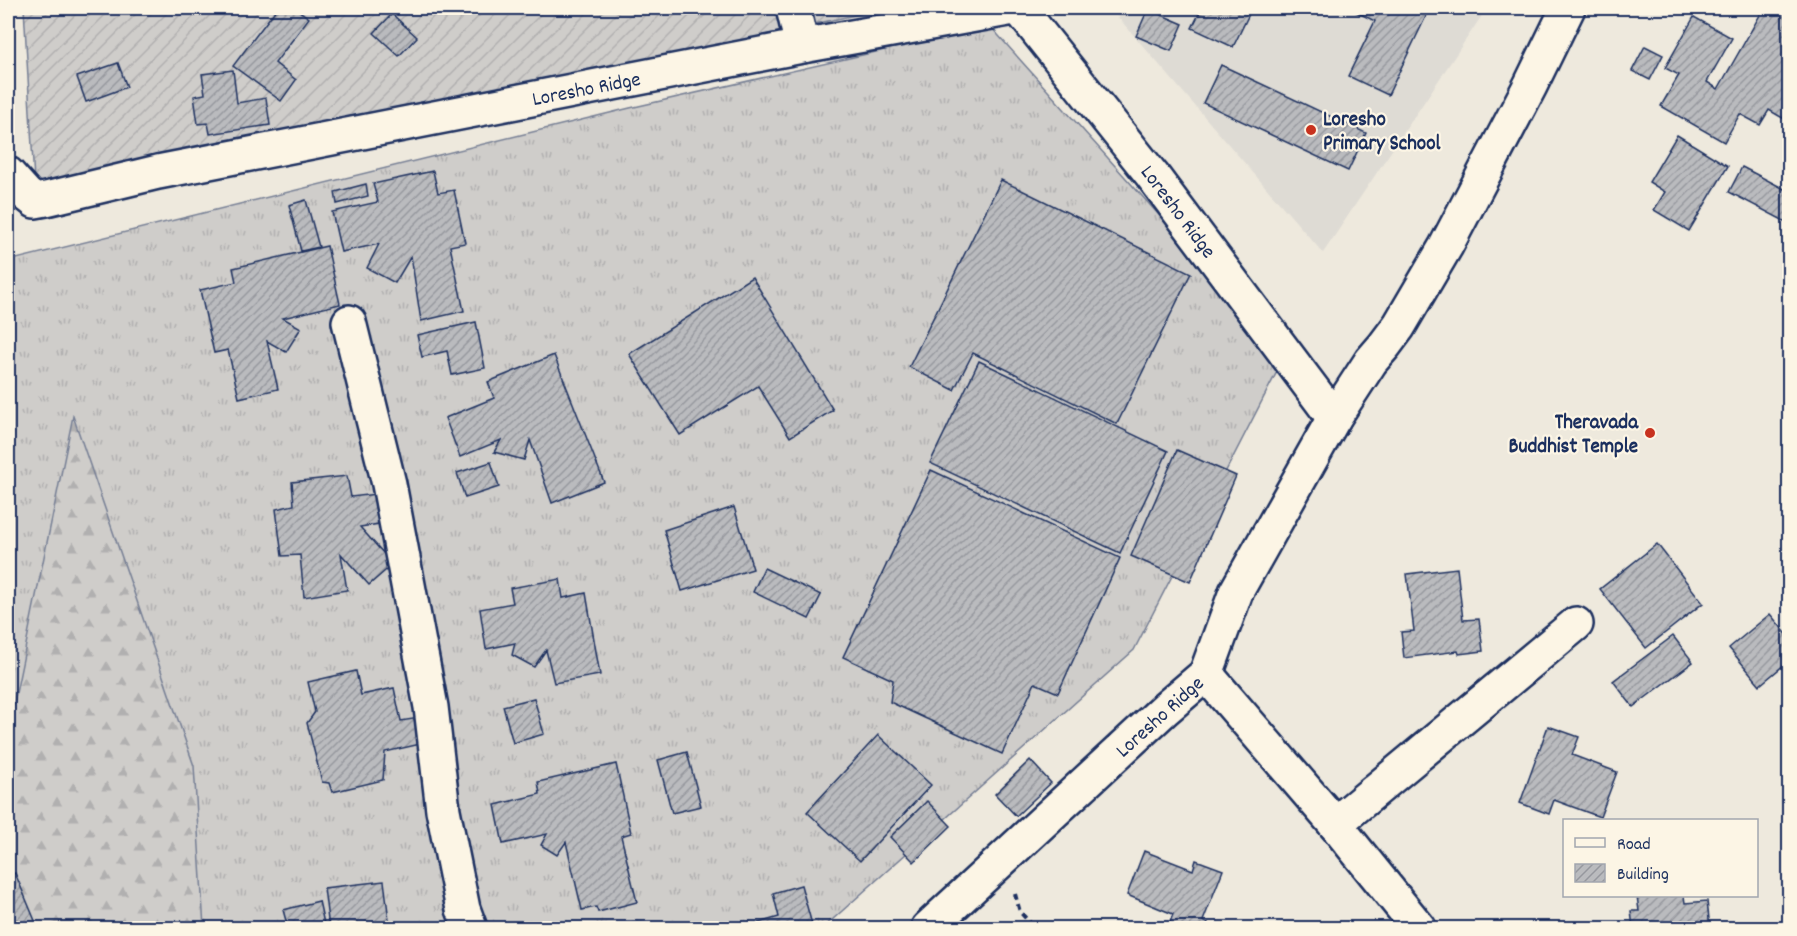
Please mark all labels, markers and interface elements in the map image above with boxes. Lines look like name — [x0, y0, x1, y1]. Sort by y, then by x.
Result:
street label: Loresho Ridge — [530, 66, 643, 116]
place label: Loresho Primary School — [1323, 106, 1442, 160]
marker: Loresho Primary School — [1304, 123, 1318, 137]
street label: Loresho Ridge — [1132, 160, 1222, 266]
place label: Theravada Buddhist Temple — [1508, 409, 1639, 463]
marker: Theravada Buddhist Temple — [1643, 426, 1657, 440]
street label: Loresho Ridge — [1110, 670, 1212, 766]
legend — [1563, 819, 1758, 897]
text: Road — [1617, 833, 1651, 858]
text: Building — [1617, 863, 1669, 888]

